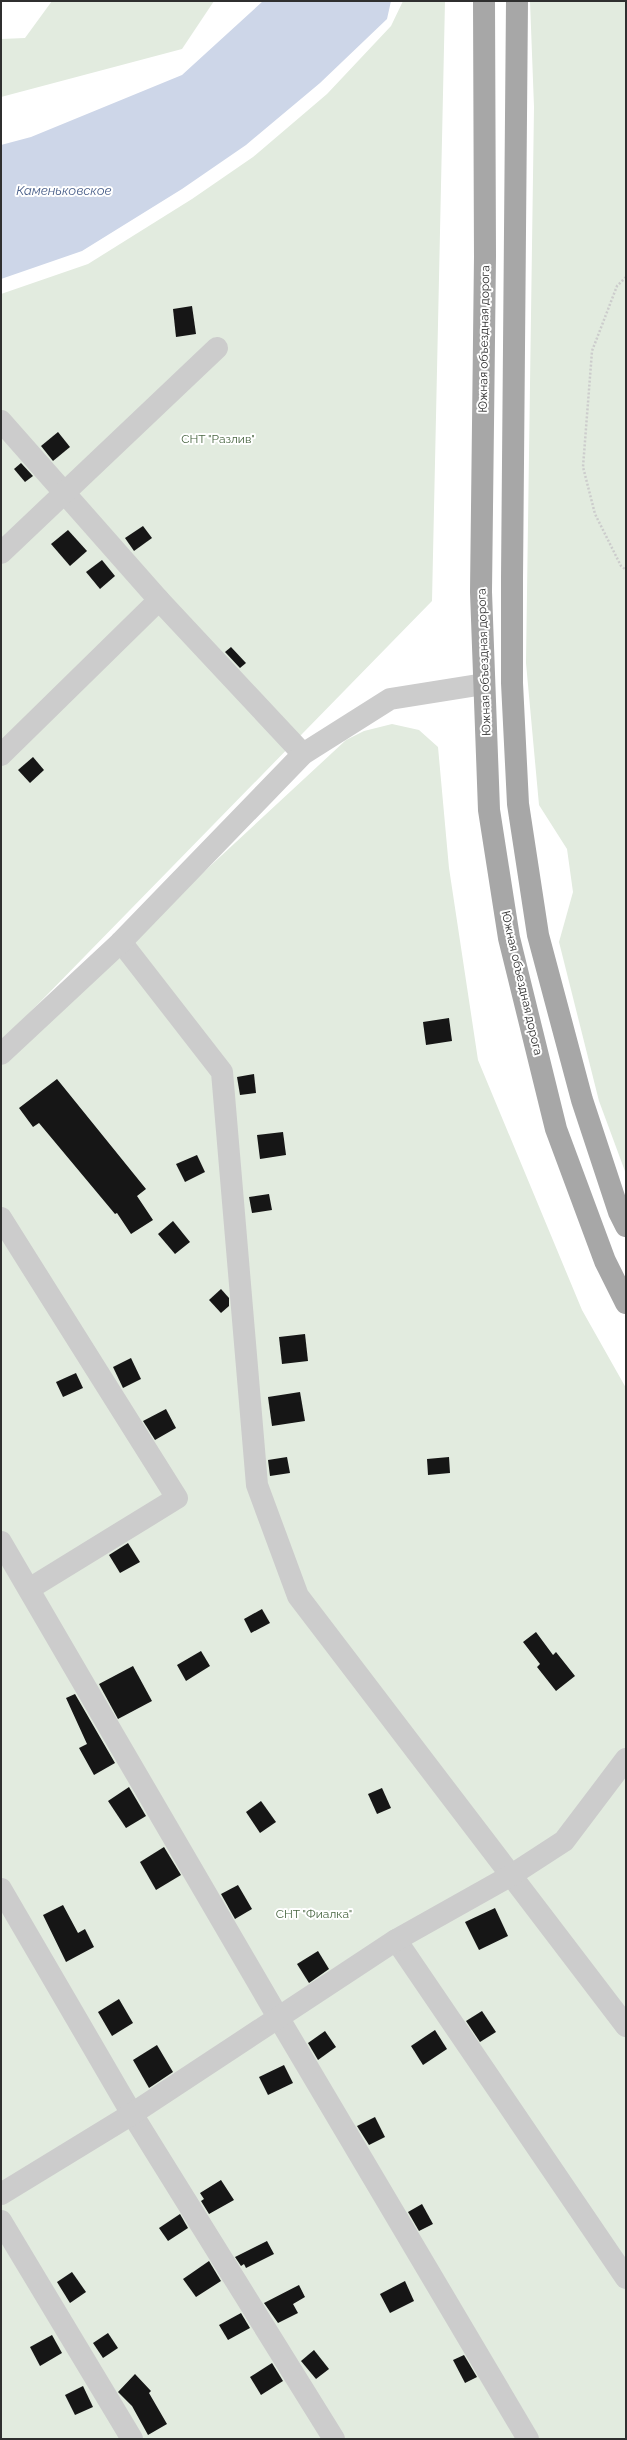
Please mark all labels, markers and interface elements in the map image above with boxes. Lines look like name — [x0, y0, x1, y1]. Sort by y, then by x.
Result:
water label: Каменьковское — [16, 183, 112, 198]
street label: Южная объездная дорога — [476, 265, 492, 413]
park label: СНТ "Разлив" — [181, 432, 255, 446]
street label: Южная объездная дорога — [474, 588, 494, 736]
street label: Южная объездная дорога — [499, 910, 545, 1056]
park label: СНТ "Фиалка" — [276, 1907, 352, 1921]

